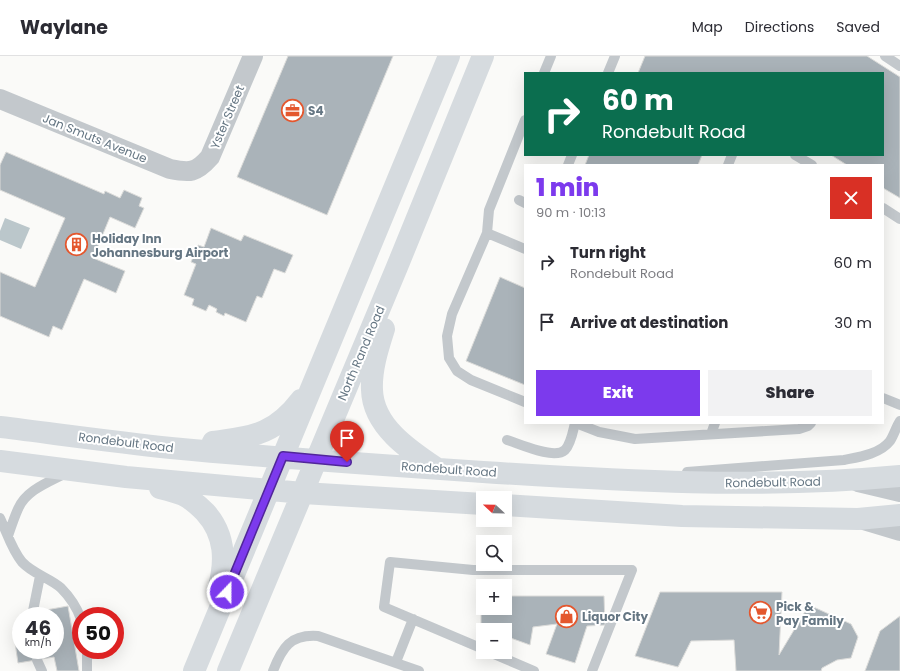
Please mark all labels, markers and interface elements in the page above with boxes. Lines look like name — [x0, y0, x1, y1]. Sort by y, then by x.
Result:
text: Waylane — [20, 14, 108, 41]
text: Map — [692, 17, 723, 37]
text: Directions — [745, 17, 814, 37]
text: Saved — [836, 17, 880, 37]
text: 60 m — [602, 81, 674, 120]
street label: Yster Street — [206, 82, 248, 152]
icon: right — [536, 88, 588, 140]
office icon: S4 — [279, 97, 305, 123]
place label: S4 — [308, 102, 324, 119]
street label: Jan Smuts Avenue — [40, 109, 150, 167]
text: Rondebult Road — [602, 119, 746, 144]
text: 1 min — [536, 171, 599, 204]
button: close — [830, 177, 872, 219]
text: 90 m · 10:13 — [536, 203, 606, 222]
place label: Holiday Inn Johannesburg Airport — [92, 230, 229, 261]
building icon: Holiday Inn Johannesburg Airport — [63, 232, 89, 258]
text: Turn right — [570, 242, 646, 263]
icon: right — [536, 251, 558, 273]
text: 60 m — [834, 252, 872, 273]
text: Rondebult Road — [570, 264, 674, 283]
street label: North Rand Road — [333, 303, 389, 403]
icon: arrive — [536, 311, 558, 333]
text: Arrive at destination — [570, 312, 728, 333]
text: 30 m — [834, 312, 872, 333]
button: Exit — [536, 370, 700, 416]
button: Share — [708, 370, 872, 416]
pin — [330, 421, 364, 462]
icon: arrive — [336, 427, 358, 449]
street label: Rondebult Road — [77, 428, 175, 456]
street label: Rondebult Road — [401, 457, 497, 481]
street label: Rondebult Road — [725, 473, 821, 491]
north arrow — [476, 491, 512, 527]
map controls — [476, 491, 512, 659]
button: search — [476, 535, 512, 571]
position arrow — [206, 571, 248, 613]
button: + — [476, 579, 512, 615]
place label: Pick & Pay Family — [776, 598, 844, 629]
supermarket icon: Pick & Pay Family — [748, 600, 774, 626]
shop icon: Liquor City — [553, 603, 579, 629]
speed limit sign: 50 — [72, 607, 124, 659]
place label: Liquor City — [582, 608, 648, 625]
text: 46 — [25, 614, 51, 642]
button: − — [476, 623, 512, 659]
text: km/h — [25, 635, 51, 650]

